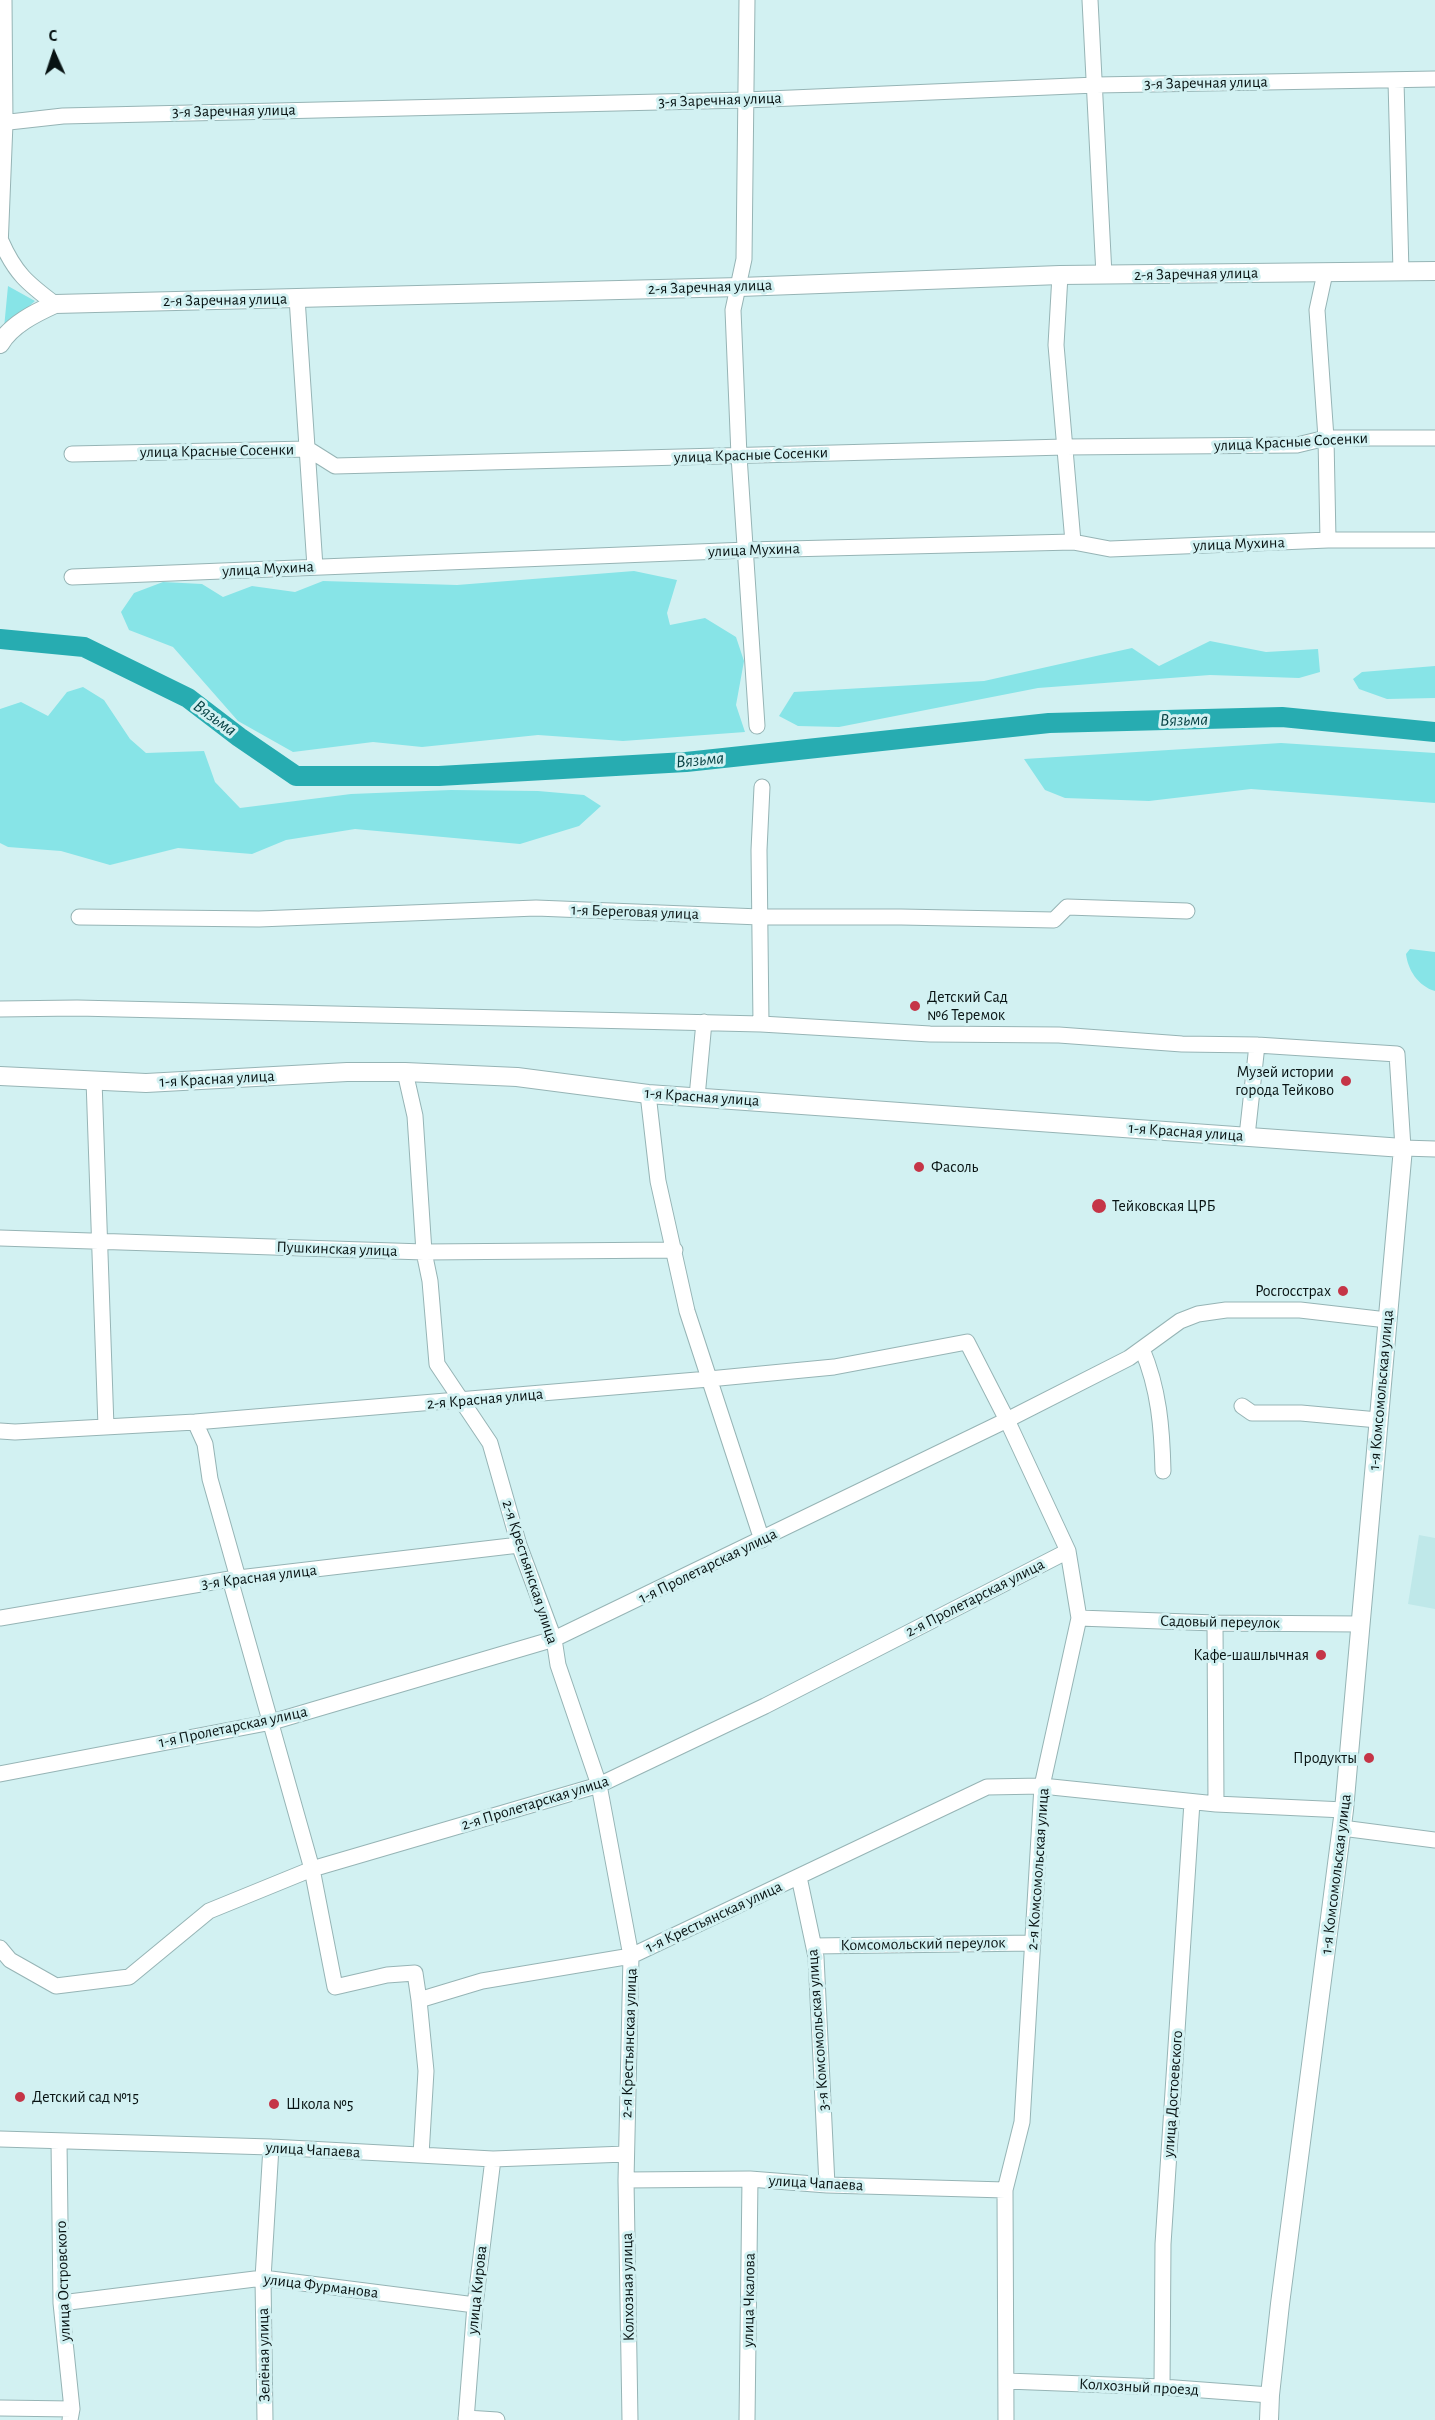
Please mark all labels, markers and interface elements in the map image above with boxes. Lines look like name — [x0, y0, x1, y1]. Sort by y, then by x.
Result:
north arrow — [24, 24, 84, 84]
text: С — [48, 28, 58, 44]
street label: 3-я Заречная улица — [1144, 72, 1268, 94]
street label: 3-я Заречная улица — [658, 88, 782, 112]
street label: 3-я Заречная улица — [172, 100, 296, 122]
street label: 2-я Заречная улица — [1134, 263, 1258, 285]
street label: 2-я Заречная улица — [648, 275, 772, 299]
street label: 2-я Заречная улица — [163, 289, 287, 311]
street label: улица Красные Сосенки — [1213, 428, 1369, 456]
street label: улица Красные Сосенки — [140, 440, 294, 462]
street label: улица Красные Сосенки — [674, 443, 828, 467]
street label: улица Мухина — [1193, 533, 1285, 555]
street label: улица Мухина — [708, 539, 800, 561]
street label: улица Мухина — [222, 557, 314, 581]
water label: Вязьма — [189, 695, 241, 741]
water label: Вязьма — [1160, 709, 1208, 731]
water label: Вязьма — [675, 747, 725, 773]
street label: 1-я Береговая улица — [571, 900, 699, 924]
place label: Детский Сад №6 Теремок — [927, 987, 1008, 1025]
marker: Детский Сад №6 Теремок — [908, 999, 922, 1013]
place label: Музей истории города Тейково — [1235, 1062, 1334, 1100]
street label: 1-я Красная улица — [159, 1066, 275, 1092]
marker: Музей истории города Тейково — [1339, 1074, 1353, 1088]
street label: 1-я Красная улица — [644, 1083, 760, 1111]
street label: 1-я Красная улица — [1128, 1118, 1244, 1146]
place label: Фасоль — [931, 1157, 978, 1177]
marker: Фасоль — [912, 1160, 926, 1174]
place label: Тейковская ЦРБ — [1112, 1196, 1216, 1216]
marker: Тейковская ЦРБ — [1090, 1197, 1108, 1215]
street label: Пушкинская улица — [276, 1237, 398, 1261]
place label: Росгосстрах — [1255, 1281, 1331, 1301]
marker: Росгосстрах — [1336, 1284, 1350, 1298]
street label: 1-я Комсомольская улица — [1364, 1309, 1398, 1471]
street label: 2-я Красная улица — [426, 1384, 544, 1414]
street label: 2-я Крестьянская улица — [498, 1498, 562, 1646]
street label: 1-я Пролетарская улица — [636, 1524, 780, 1608]
street label: 2-я Пролетарская улица — [902, 1555, 1048, 1641]
street label: 3-я Красная улица — [200, 1560, 318, 1594]
street label: Садовый переулок — [1160, 1611, 1280, 1633]
place label: Кафе-шашлычная — [1193, 1645, 1309, 1665]
marker: Кафе-шашлычная — [1314, 1648, 1328, 1662]
street label: 1-я Пролетарская улица — [157, 1702, 309, 1752]
place label: Продукты — [1293, 1748, 1357, 1768]
marker: Продукты — [1362, 1751, 1376, 1765]
street label: 2-я Пролетарская улица — [459, 1771, 611, 1835]
street label: 2-я Комсомольская улица — [1023, 1787, 1053, 1951]
street label: 1-я Комсомольская улица — [1317, 1793, 1355, 1955]
street label: 1-я Крестьянская улица — [643, 1877, 785, 1957]
street label: Комсомольский переулок — [840, 1933, 1006, 1955]
street label: 3-я Комсомольская улица — [803, 1948, 833, 2112]
street label: 2-я Крестьянская улица — [617, 1968, 641, 2118]
street label: улица Достоевского — [1159, 2030, 1187, 2158]
place label: Детский сад №15 — [32, 2087, 139, 2107]
marker: Детский сад №15 — [13, 2090, 27, 2104]
place label: Школа №5 — [286, 2094, 354, 2114]
marker: Школа №5 — [267, 2097, 281, 2111]
street label: улица Чапаева — [265, 2138, 361, 2162]
street label: улица Чапаева — [768, 2171, 864, 2195]
street label: улица Островского — [51, 2220, 75, 2342]
street label: Колхозная улица — [617, 2233, 639, 2341]
street label: улица Кирова — [463, 2245, 491, 2335]
street label: улица Чкалова — [739, 2253, 759, 2347]
street label: улица Фурманова — [263, 2269, 379, 2303]
street label: Зелёная улица — [254, 2308, 274, 2402]
street label: Колхозный проезд — [1079, 2374, 1199, 2400]

